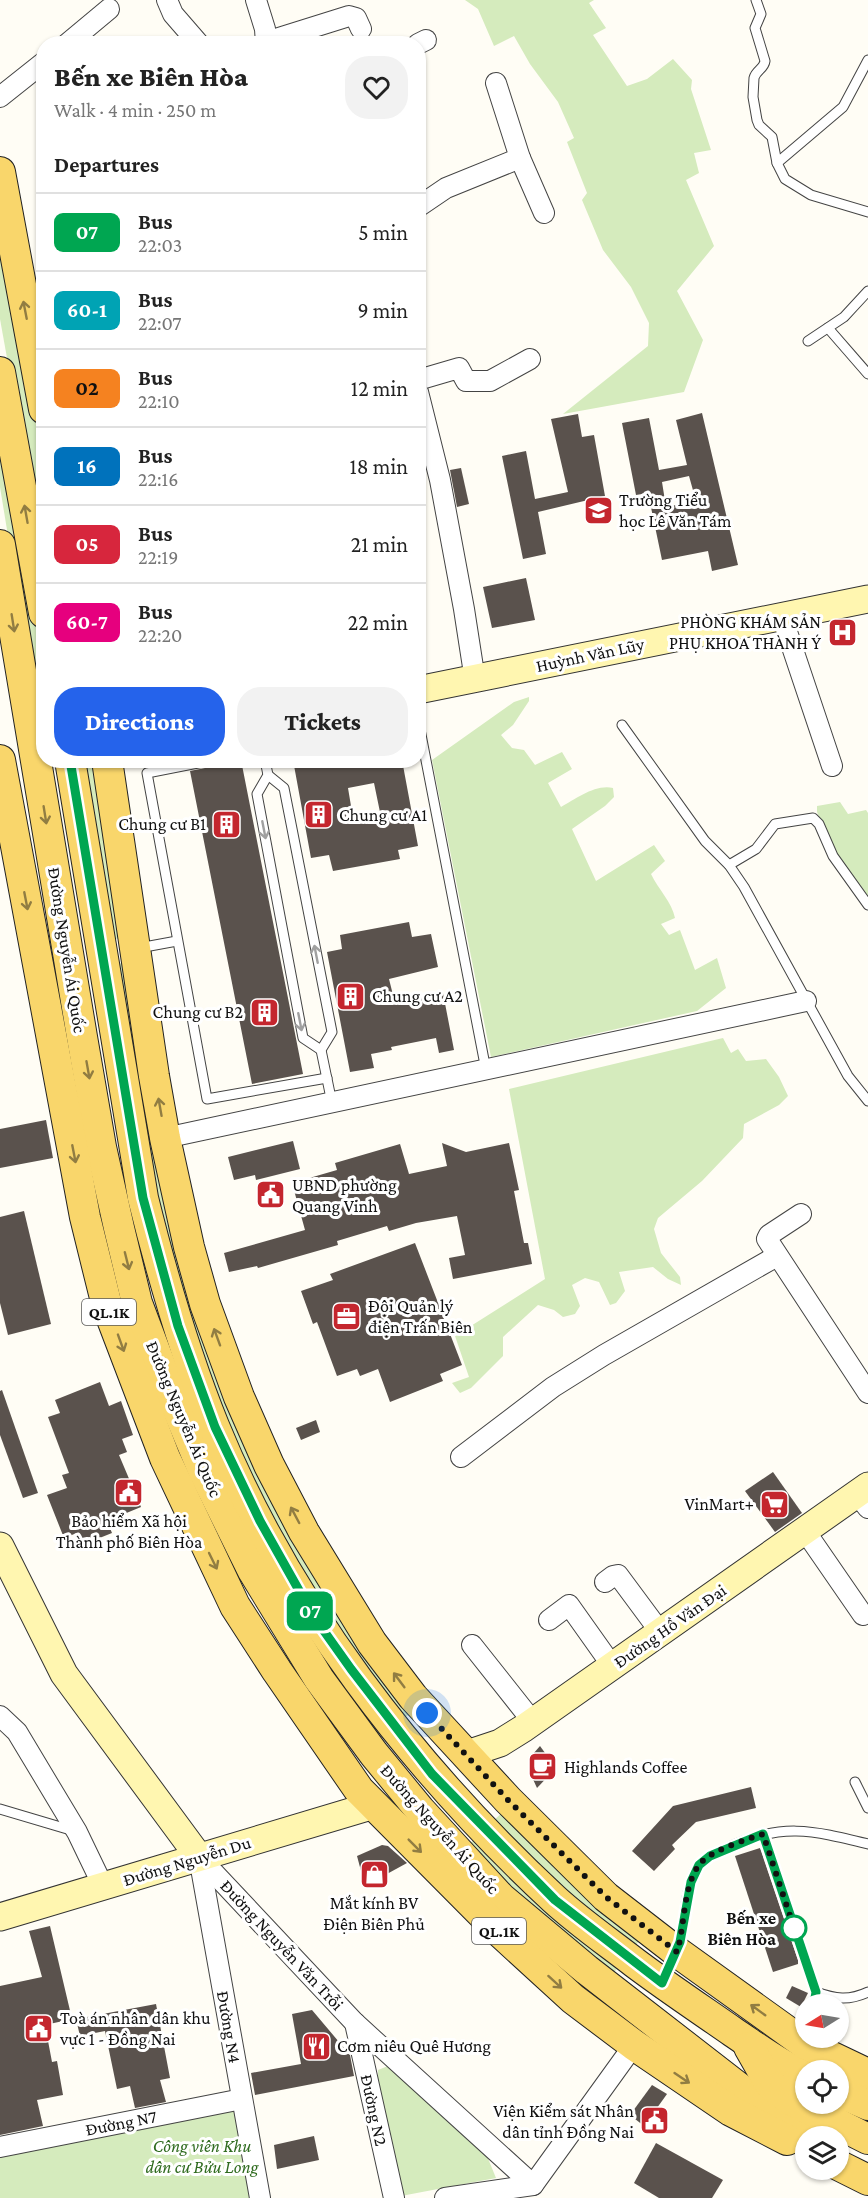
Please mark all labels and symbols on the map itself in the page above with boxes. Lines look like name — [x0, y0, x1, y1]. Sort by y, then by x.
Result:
one-way arrow — [19, 301, 30, 320]
place label: Trường Tiểu học Lê Văn Tám — [619, 490, 732, 531]
school or university icon: Trường Tiểu học Lê Văn Tám — [582, 494, 614, 526]
one-way arrow — [20, 505, 31, 524]
place label: PHÒNG KHÁM SẢN PHỤ KHOA THÀNH Ý — [669, 612, 821, 653]
one-way arrow — [8, 613, 19, 632]
hospital icon: PHÒNG KHÁM SẢN PHỤ KHOA THÀNH Ý — [826, 616, 858, 648]
street label: Huỳnh Văn Lũy — [534, 634, 647, 676]
building icon: Chung cư A1 — [302, 799, 334, 831]
one-way arrow — [40, 805, 51, 825]
place label: Chung cư A1 — [339, 805, 427, 825]
building icon: Chung cư B1 — [211, 808, 243, 840]
place label: Chung cư B1 — [118, 814, 206, 834]
one-way arrow — [259, 820, 270, 839]
street label: Đường Nguyễn Ái Quốc — [44, 866, 90, 1035]
one-way arrow — [21, 890, 32, 910]
one-way arrow — [310, 945, 321, 964]
building icon: Chung cư A2 — [335, 980, 367, 1012]
place label: Chung cư A2 — [372, 986, 463, 1006]
building icon: Chung cư B2 — [248, 996, 280, 1028]
place label: Chung cư B2 — [153, 1002, 243, 1022]
one-way arrow — [295, 1011, 306, 1031]
one-way arrow — [82, 1059, 93, 1079]
one-way arrow — [154, 1098, 165, 1118]
one-way arrow — [68, 1144, 79, 1163]
place label: UBND phường Quang Vinh — [292, 1175, 397, 1216]
public building icon: UBND phường Quang Vinh — [255, 1179, 287, 1211]
one-way arrow — [121, 1251, 133, 1270]
place label: Đội Quản lý điện Trấn Biên — [368, 1296, 473, 1337]
road number: QL.1K — [82, 1299, 136, 1325]
office icon: Đội Quản lý điện Trấn Biên — [331, 1300, 363, 1332]
one-way arrow — [211, 1328, 222, 1347]
one-way arrow — [116, 1333, 127, 1352]
street label: Đường Nguyễn Ái Quốc — [142, 1338, 226, 1500]
public building icon: Bảo hiểm Xã hội Thành phố Biên Hòa — [113, 1476, 145, 1508]
supermarket icon: VinMart+ — [759, 1488, 791, 1520]
place label: VinMart+ — [685, 1494, 754, 1514]
one-way arrow — [289, 1506, 301, 1524]
place label: Bảo hiểm Xã hội Thành phố Biên Hòa — [56, 1511, 202, 1552]
one-way arrow — [208, 1552, 219, 1570]
street label: Đường Hồ Văn Đại — [610, 1580, 730, 1672]
line badge: 07 — [283, 1592, 337, 1630]
one-way arrow — [393, 1672, 406, 1688]
your location — [412, 1698, 442, 1728]
cafe icon: Highlands Coffee — [527, 1751, 559, 1783]
place label: Highlands Coffee — [564, 1757, 687, 1777]
street label: Đường Nguyễn Ái Quốc — [377, 1760, 504, 1898]
street label: Đường Nguyễn Du — [121, 1832, 254, 1890]
one-way arrow — [408, 1839, 423, 1854]
shop icon: Mắt kính BV Điện Biên Phủ — [358, 1858, 390, 1890]
street label: Đường Nguyễn Văn Trỗi — [216, 1875, 348, 2015]
place label: Mắt kính BV Điện Biên Phủ — [323, 1893, 425, 1934]
place label: Bến xe Biên Hòa — [708, 1908, 776, 1949]
marker: Bến xe Biên Hòa — [781, 1915, 807, 1941]
road number: QL.1K — [472, 1918, 526, 1944]
one-way arrow — [547, 1975, 562, 1989]
street label: Đường N4 — [213, 1989, 245, 2065]
north arrow — [795, 1994, 849, 2048]
one-way arrow — [750, 2004, 766, 2016]
place label: Toà án nhân dân khu vực 1 - Đồng Nai — [59, 2008, 211, 2049]
public building icon: Toà án nhân dân khu vực 1 - Đồng Nai — [23, 2012, 55, 2044]
restaurant icon: Cơm niêu Quê Hương — [300, 2030, 332, 2062]
place label: Cơm niêu Quê Hương — [337, 2036, 491, 2056]
street label: Đường N2 — [357, 2072, 391, 2148]
one-way arrow — [674, 2072, 690, 2084]
place label: Viện Kiểm sát Nhân dân tỉnh Đồng Nai — [493, 2101, 634, 2142]
public building icon: Viện Kiểm sát Nhân dân tỉnh Đồng Nai — [639, 2105, 671, 2137]
street label: Đường N7 — [84, 2106, 158, 2140]
park label: Công viên Khu dân cư Bửu Long — [145, 2136, 260, 2177]

